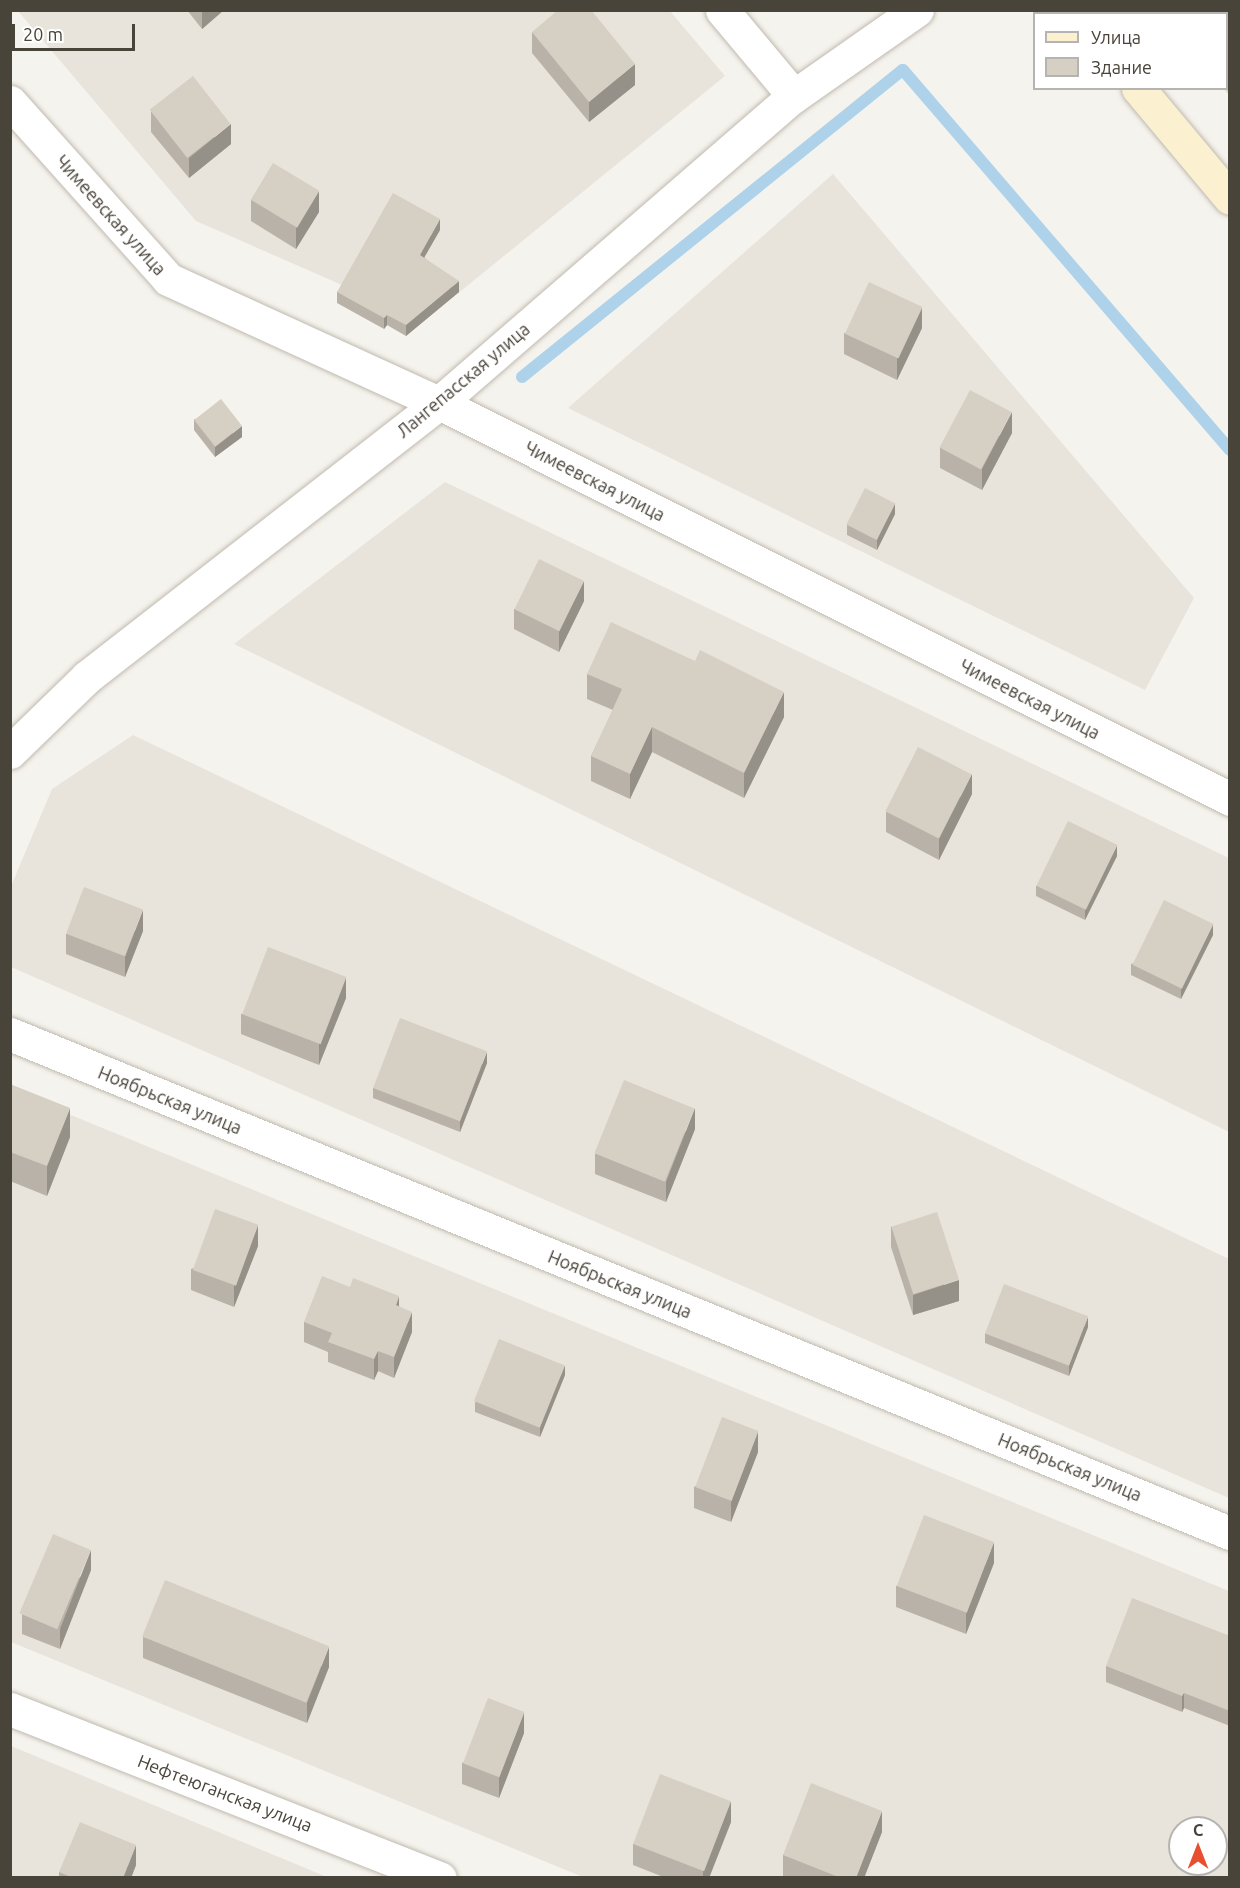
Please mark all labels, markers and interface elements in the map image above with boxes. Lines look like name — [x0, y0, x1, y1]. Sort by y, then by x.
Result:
scale bar — [15, 12, 138, 50]
legend — [1033, 12, 1228, 90]
text: 20 m — [23, 24, 63, 44]
text: Улица — [1091, 27, 1141, 47]
text: Здание — [1091, 57, 1152, 77]
street label: Чимеевская улица — [51, 150, 171, 280]
street label: Лангепасская улица — [392, 318, 534, 442]
street label: Чимеевская улица — [521, 436, 669, 526]
street label: Чимеевская улица — [956, 654, 1104, 744]
street label: Ноябрьская улица — [95, 1061, 245, 1139]
street label: Ноябрьская улица — [545, 1245, 695, 1323]
street label: Ноябрьская улица — [995, 1428, 1145, 1506]
street label: Нефтеюганская улица — [135, 1750, 315, 1836]
north arrow — [1168, 1816, 1228, 1876]
text: С — [1193, 1821, 1203, 1839]

